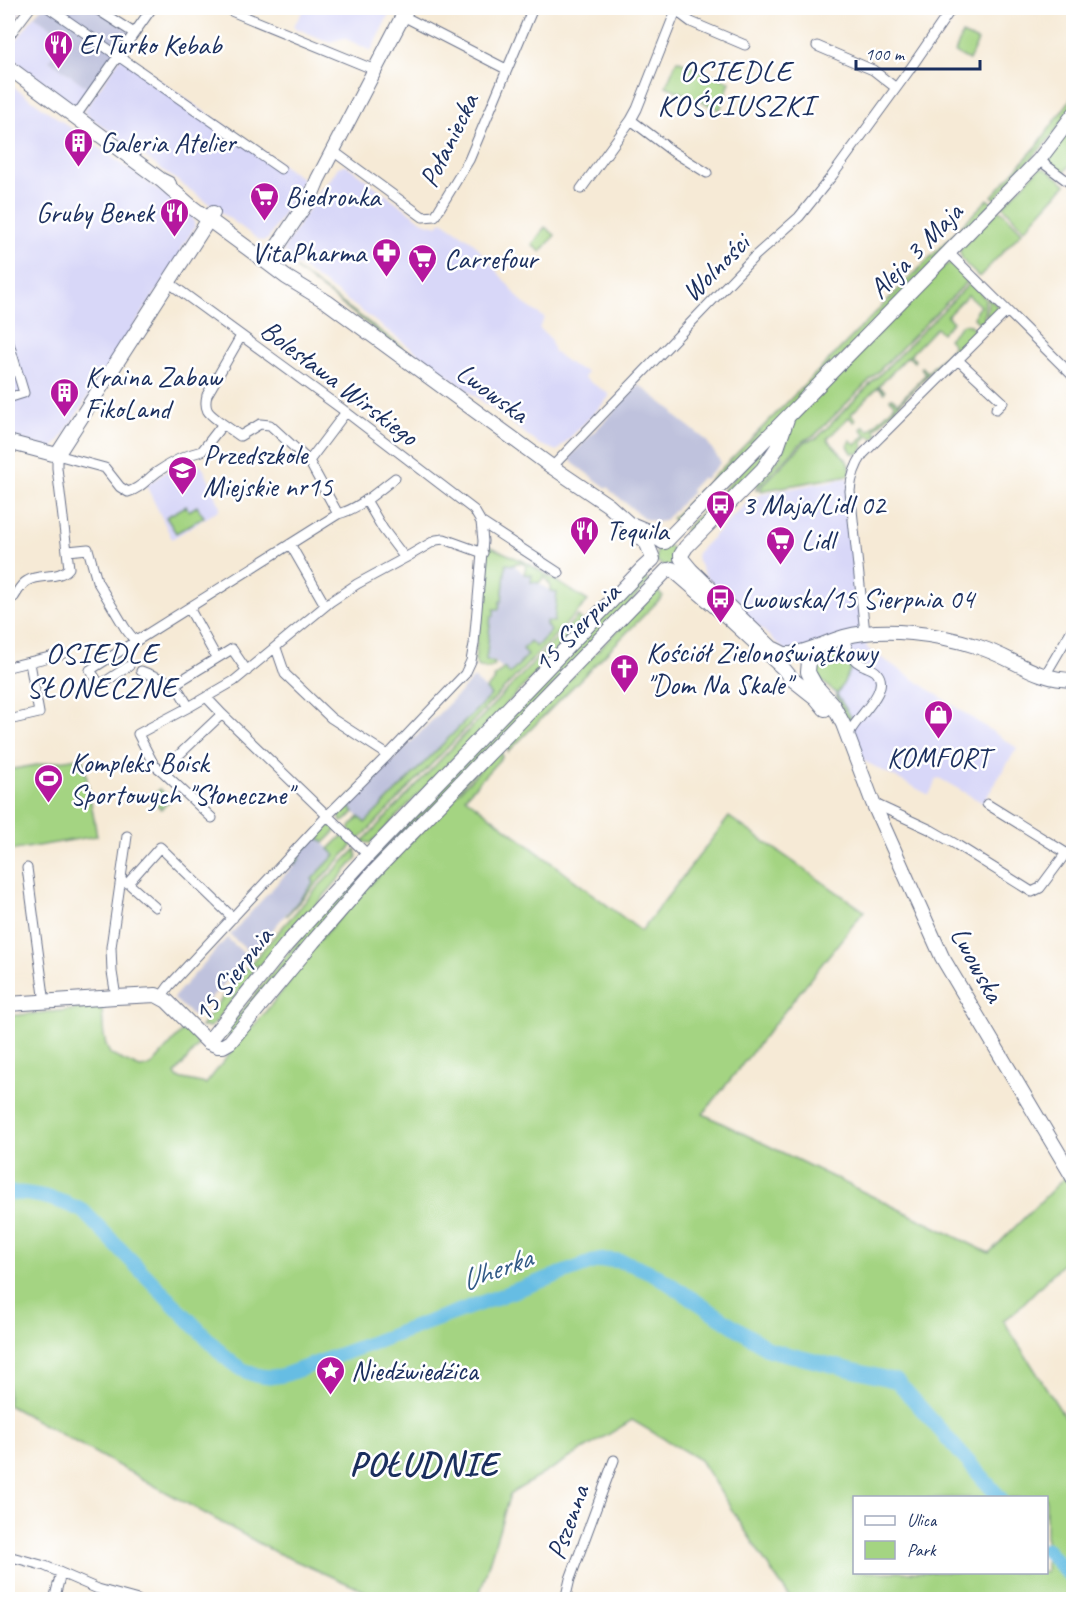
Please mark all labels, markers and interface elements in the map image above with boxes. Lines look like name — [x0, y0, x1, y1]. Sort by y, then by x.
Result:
place label: El Turko Kebab — [79, 27, 223, 62]
restaurant icon: El Turko Kebab — [42, 28, 74, 70]
scale bar — [856, 33, 980, 71]
text: 100 m — [865, 43, 906, 65]
district label: OSIEDLE KOŚCIUSZKI — [658, 52, 820, 124]
street label: Połaniecka — [411, 86, 487, 193]
place label: Galeria Atelier — [100, 125, 238, 160]
building icon: Galeria Atelier — [63, 126, 95, 168]
place label: Biedronka — [285, 179, 382, 214]
supermarket icon: Biedronka — [248, 180, 280, 222]
street label: Aleja 3 Maja — [861, 194, 971, 306]
place label: Gruby Benek — [36, 195, 156, 230]
restaurant icon: Gruby Benek — [159, 196, 191, 238]
street label: Wolności — [674, 223, 759, 309]
place label: VitaPharma — [251, 235, 368, 270]
pharmacy icon: VitaPharma — [371, 236, 403, 278]
place label: Carrefour — [444, 241, 540, 276]
supermarket icon: Carrefour — [407, 242, 439, 284]
street label: Bolesława Wirskiego — [254, 312, 427, 454]
street label: Lwowska — [450, 355, 537, 431]
place label: Kraina Zabaw FikoLand — [85, 359, 224, 426]
building icon: Kraina Zabaw FikoLand — [48, 376, 80, 418]
place label: Przedszkole Miejskie nr15 — [203, 437, 334, 504]
school or university icon: Przedszkole Miejskie nr15 — [166, 454, 198, 496]
place label: 3 Maja/Lidl 02 — [742, 487, 888, 522]
bus stop icon: 3 Maja/Lidl 02 — [705, 488, 737, 530]
place label: Tequila — [606, 513, 670, 548]
restaurant icon: Tequila — [569, 514, 601, 556]
place label: Lidl — [801, 523, 839, 558]
supermarket icon: Lidl — [764, 524, 796, 566]
street label: 15 Sierpnia — [525, 574, 629, 680]
place label: Lwowska/15 Sierpnia 04 — [741, 581, 976, 616]
bus stop icon: Lwowska/15 Sierpnia 04 — [704, 582, 736, 624]
district label: OSIEDLE SŁONECZNE — [26, 634, 180, 706]
place label: Kościół Zielonoświątkowy "Dom Na Skale" — [646, 635, 880, 702]
church icon: Kościół Zielonoświątkowy "Dom Na Skale" — [609, 652, 641, 694]
shop icon: KOMFORT — [922, 698, 954, 740]
place label: KOMFORT — [887, 740, 996, 775]
place label: Kompleks Boisk Sportowych "Słoneczne" — [70, 745, 298, 812]
sports icon: Kompleks Boisk Sportowych "Słoneczne" — [33, 762, 65, 804]
street label: 15 Sierpnia — [184, 918, 282, 1029]
street label: Lwowska — [943, 920, 1013, 1010]
water label: Uherka — [455, 1238, 539, 1299]
place label: Niedźwiedźica — [351, 1353, 480, 1388]
place icon: Niedźwiedźica — [314, 1354, 346, 1396]
district label: POŁUDNIE — [349, 1442, 502, 1485]
street label: Pszenna — [538, 1479, 598, 1564]
legend — [853, 1496, 1048, 1574]
text: Ulica — [907, 1509, 938, 1531]
text: Park — [907, 1539, 937, 1561]

